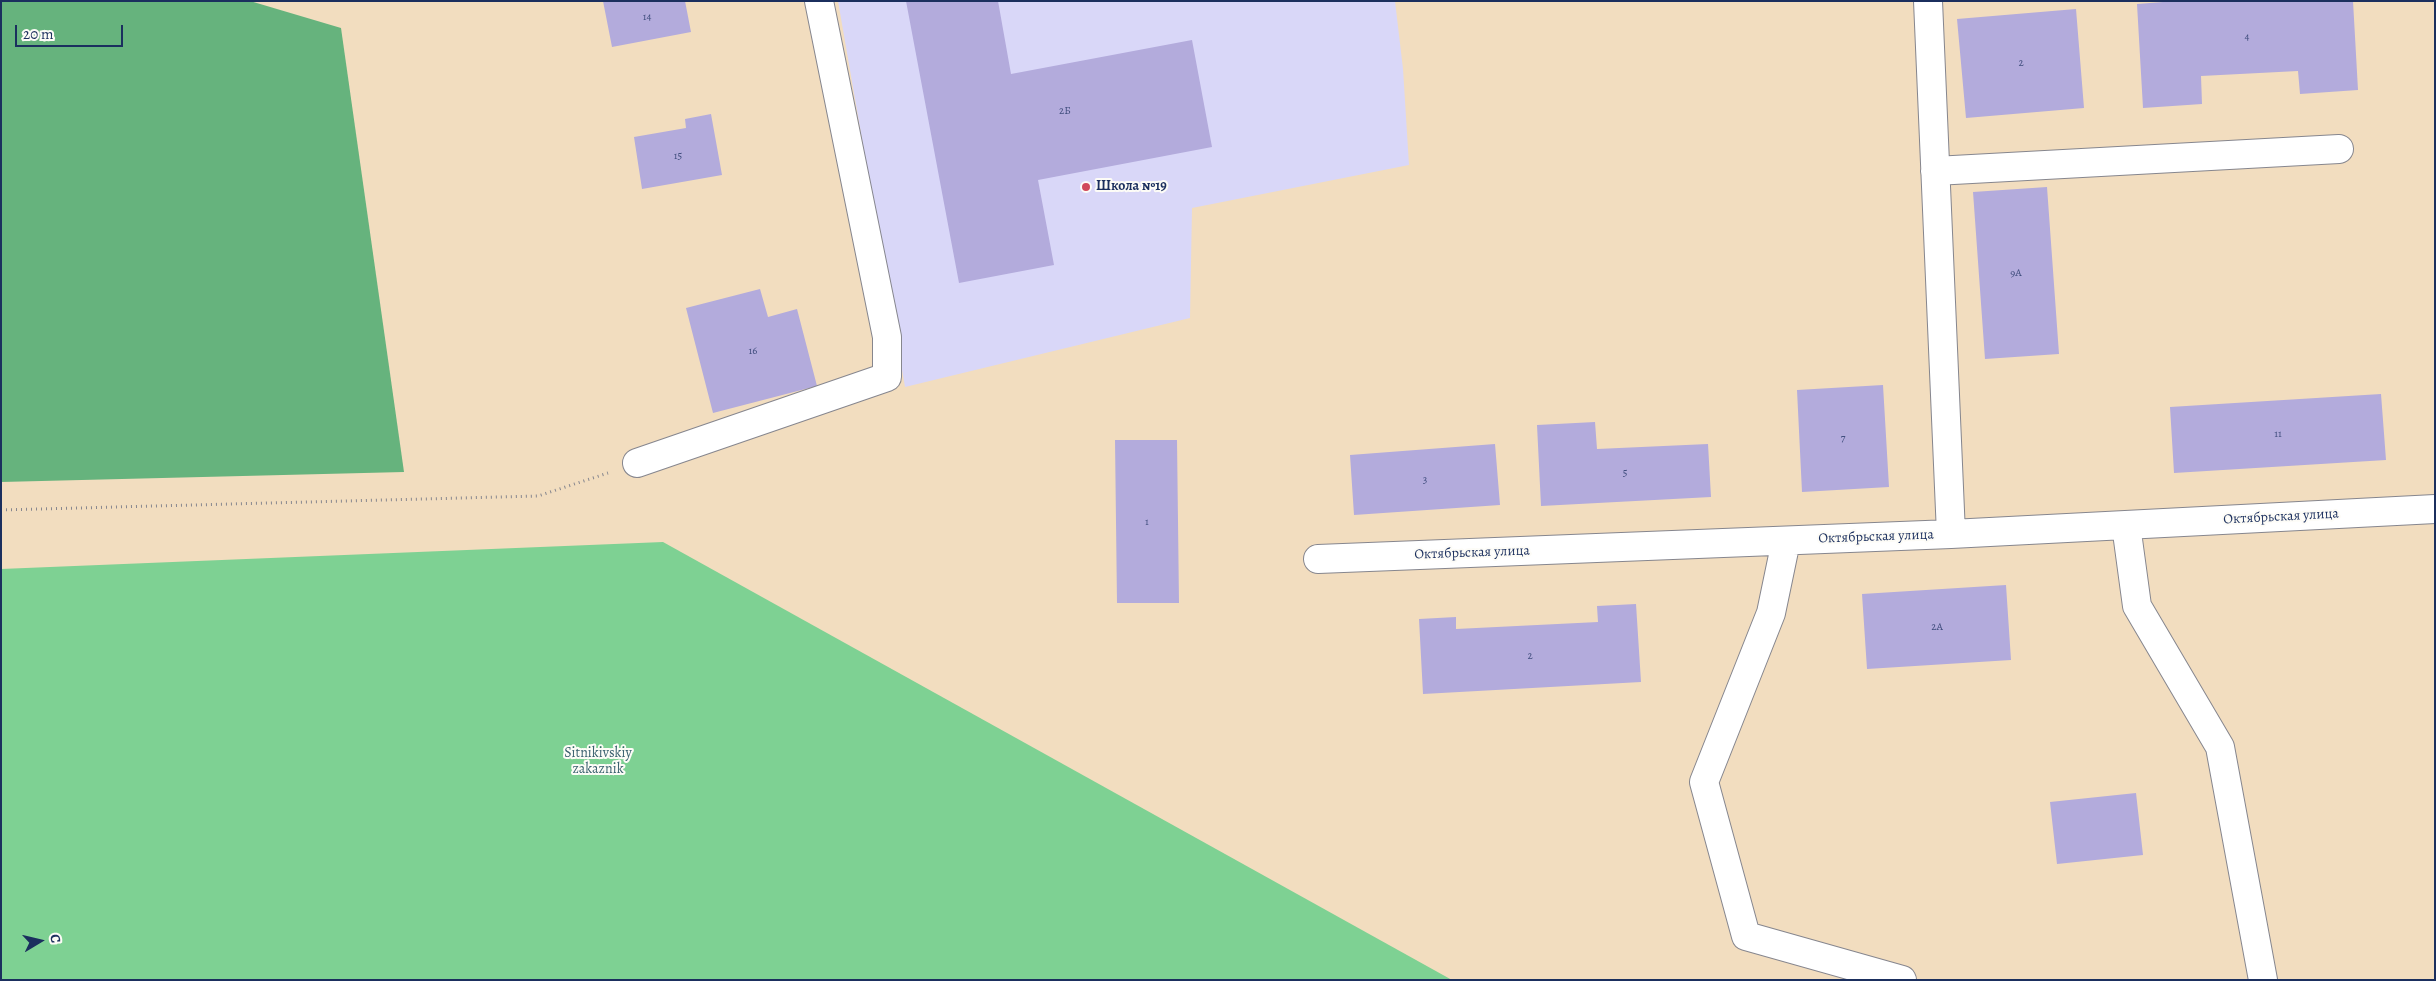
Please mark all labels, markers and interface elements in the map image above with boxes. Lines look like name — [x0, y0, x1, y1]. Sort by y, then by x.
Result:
house number: 14 — [643, 10, 651, 24]
scale bar — [18, 15, 125, 47]
text: 20 m — [23, 24, 54, 44]
house number: 4 — [2245, 30, 2249, 44]
house number: 2 — [2018, 56, 2024, 70]
house number: 2Б — [1059, 104, 1071, 118]
house number: 15 — [674, 149, 682, 163]
place label: Школа №19 — [1096, 179, 1167, 195]
marker: Школа №19 — [1080, 181, 1092, 193]
house number: 9А — [2010, 266, 2022, 280]
house number: 16 — [749, 344, 757, 358]
house number: 11 — [2274, 427, 2282, 441]
house number: 7 — [1841, 431, 1845, 445]
house number: 5 — [1623, 466, 1627, 480]
house number: 3 — [1423, 473, 1427, 487]
street label: Октябрьская улица — [2223, 506, 2339, 528]
house number: 1 — [1145, 515, 1149, 529]
street label: Октябрьская улица — [1818, 527, 1934, 547]
street label: Октябрьская улица — [1414, 543, 1530, 563]
house number: 2А — [1931, 620, 1943, 634]
house number: 2 — [1527, 649, 1533, 663]
park label: Sitnikivskiy zakaznik — [564, 746, 632, 779]
north arrow — [15, 916, 65, 966]
text: С — [45, 933, 65, 944]

